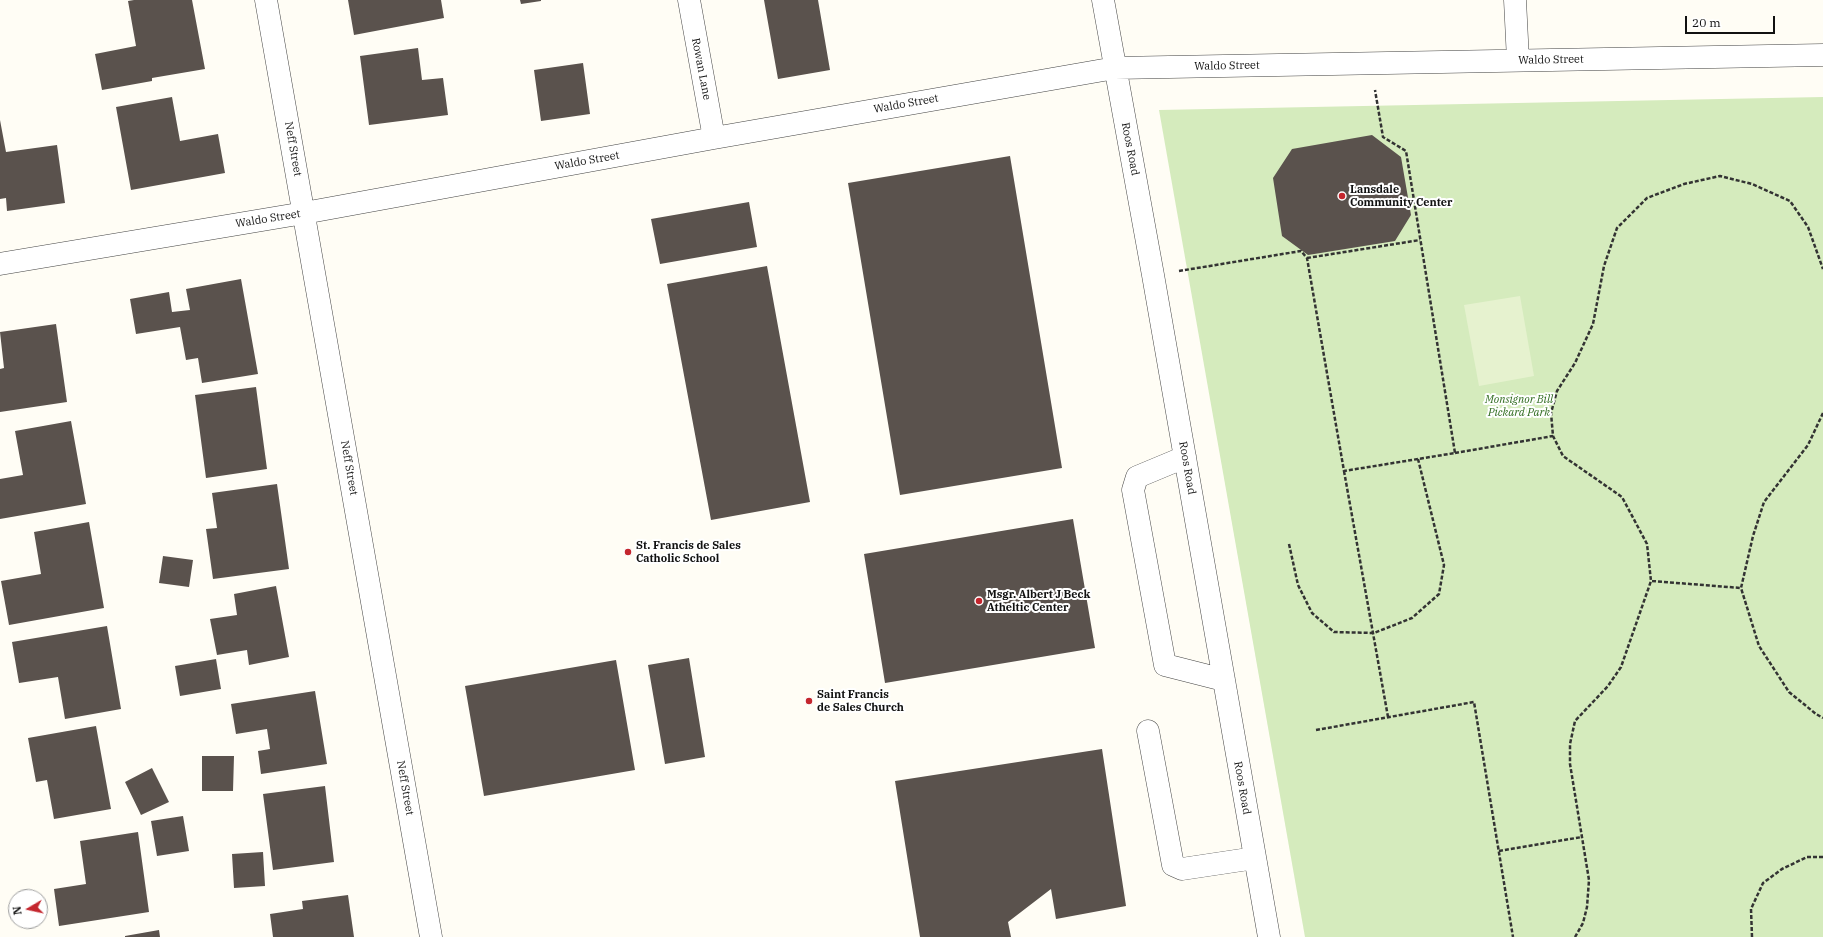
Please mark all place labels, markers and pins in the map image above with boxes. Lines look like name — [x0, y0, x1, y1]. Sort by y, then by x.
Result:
place label: Lansdale Community Center — [1350, 183, 1453, 209]
marker: Lansdale Community Center — [1337, 191, 1347, 201]
place label: St. Francis de Sales Catholic School — [636, 539, 741, 565]
marker: St. Francis de Sales Catholic School — [623, 547, 633, 557]
place label: Msgr. Albert J Beck Atheltic Center — [987, 588, 1090, 614]
marker: Msgr. Albert J Beck Atheltic Center — [974, 596, 984, 606]
place label: Saint Francis de Sales Church — [817, 688, 904, 714]
marker: Saint Francis de Sales Church — [804, 696, 814, 706]

